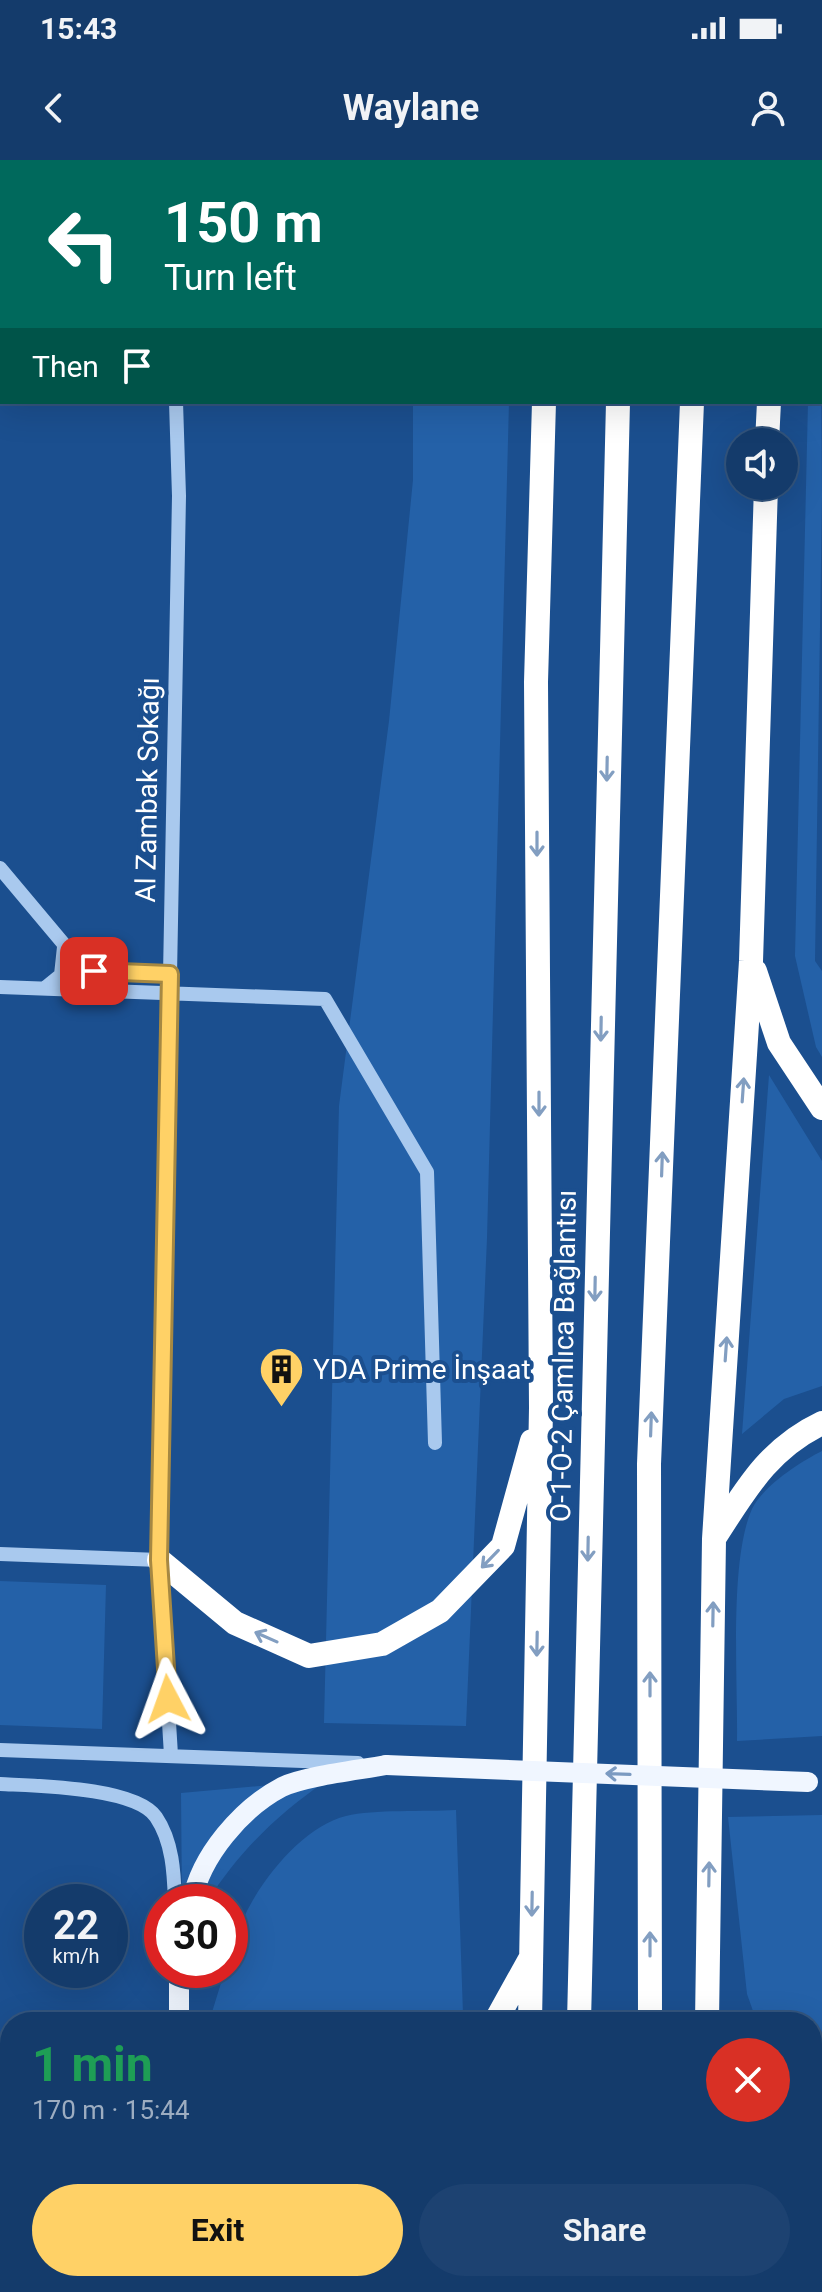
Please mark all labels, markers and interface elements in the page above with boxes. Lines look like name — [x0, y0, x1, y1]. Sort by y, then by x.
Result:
text: 15:43 — [40, 11, 117, 46]
icon: back — [32, 86, 76, 130]
icon: person — [746, 86, 790, 130]
text: Waylane — [343, 87, 479, 129]
text: 150 m — [164, 190, 323, 256]
icon: left — [32, 192, 136, 296]
text: Turn left — [164, 257, 297, 299]
icon: arrive — [115, 344, 159, 388]
text: Then — [32, 349, 99, 384]
map controls — [726, 428, 798, 500]
button: sound — [726, 428, 798, 500]
street label: Al Zambak Sokağı — [129, 677, 166, 903]
one-way arrow — [599, 755, 615, 782]
one-way arrow — [529, 830, 545, 857]
pin — [60, 937, 128, 1005]
icon: arrive — [72, 949, 116, 993]
one-way arrow — [593, 1015, 609, 1042]
one-way arrow — [736, 1077, 751, 1104]
one-way arrow — [531, 1090, 547, 1117]
one-way arrow — [655, 1151, 670, 1178]
street label: O-1-O-2 Çamlıca Bağlantısı — [544, 1190, 583, 1522]
one-way arrow — [587, 1275, 602, 1302]
one-way arrow — [719, 1336, 734, 1363]
building icon: YDA Prime İnşaat — [258, 1345, 306, 1408]
place label: YDA Prime İnşaat — [313, 1353, 531, 1386]
one-way arrow — [644, 1411, 659, 1438]
one-way arrow — [581, 1535, 596, 1562]
one-way arrow — [481, 1549, 500, 1568]
one-way arrow — [705, 1601, 720, 1628]
one-way arrow — [254, 1629, 278, 1644]
one-way arrow — [529, 1630, 545, 1657]
position arrow — [126, 1657, 210, 1741]
one-way arrow — [642, 1671, 658, 1698]
one-way arrow — [605, 1767, 632, 1782]
one-way arrow — [701, 1861, 717, 1888]
speed limit sign: 30 — [144, 1884, 248, 1988]
one-way arrow — [524, 1890, 540, 1917]
text: 22 — [53, 1902, 99, 1949]
one-way arrow — [642, 1931, 658, 1958]
text: km/h — [53, 1944, 99, 1968]
text: 1 min — [32, 2036, 153, 2093]
button: close — [706, 2038, 790, 2122]
text: 170 m · 15:44 — [32, 2095, 190, 2125]
button: Exit — [32, 2184, 403, 2276]
button: Share — [419, 2184, 790, 2276]

